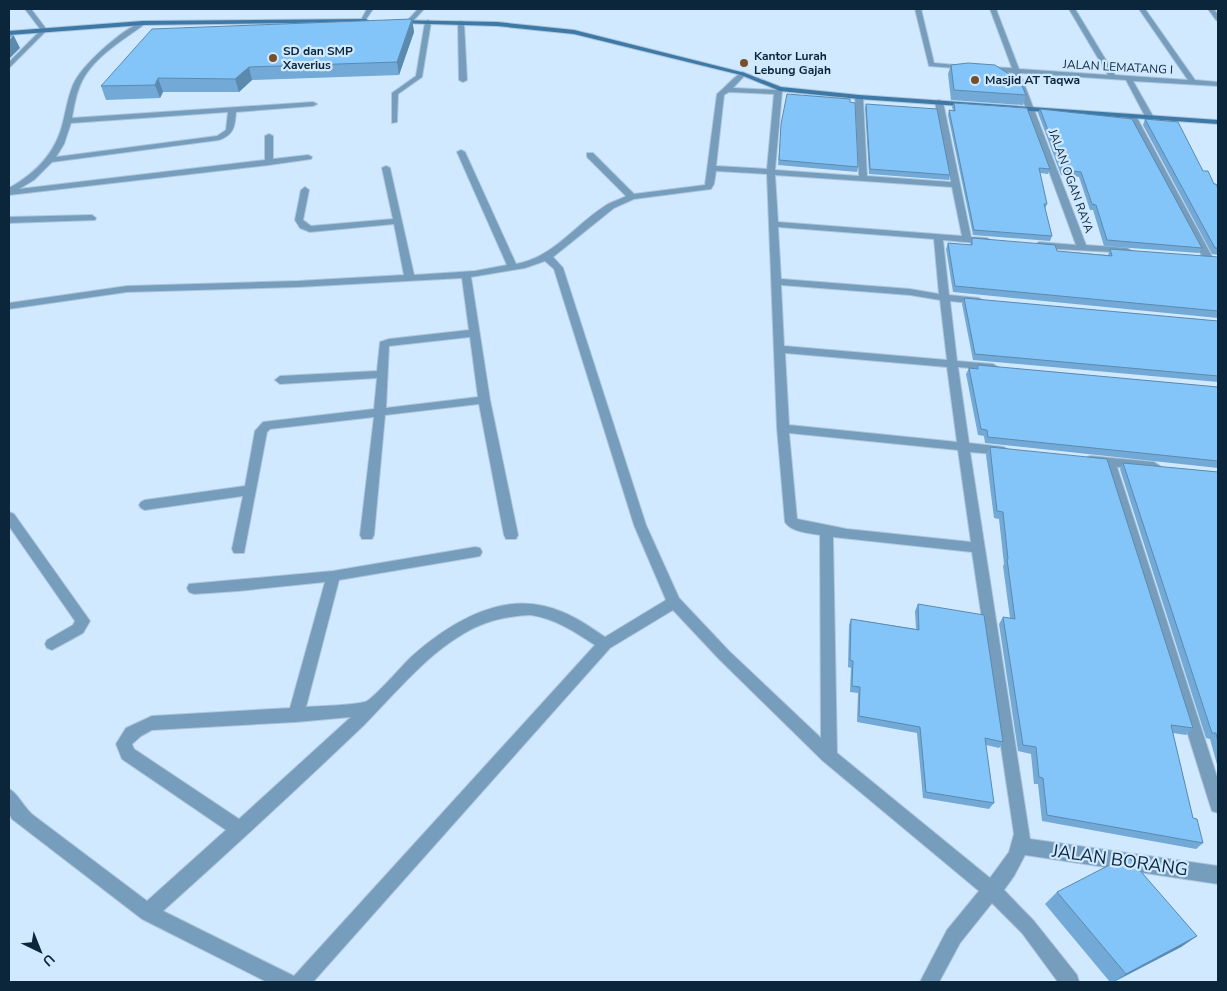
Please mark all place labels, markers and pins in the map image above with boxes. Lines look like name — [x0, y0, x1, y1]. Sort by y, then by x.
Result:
place label: SD dan SMP Xaverius — [282, 43, 353, 73]
place label: Kantor Lurah Lebung Gajah — [754, 48, 831, 78]
marker: SD dan SMP Xaverius — [267, 52, 279, 64]
marker: Kantor Lurah Lebung Gajah — [738, 57, 750, 69]
place label: Masjid AT Taqwa — [985, 72, 1080, 88]
marker: Masjid AT Taqwa — [969, 74, 981, 86]

